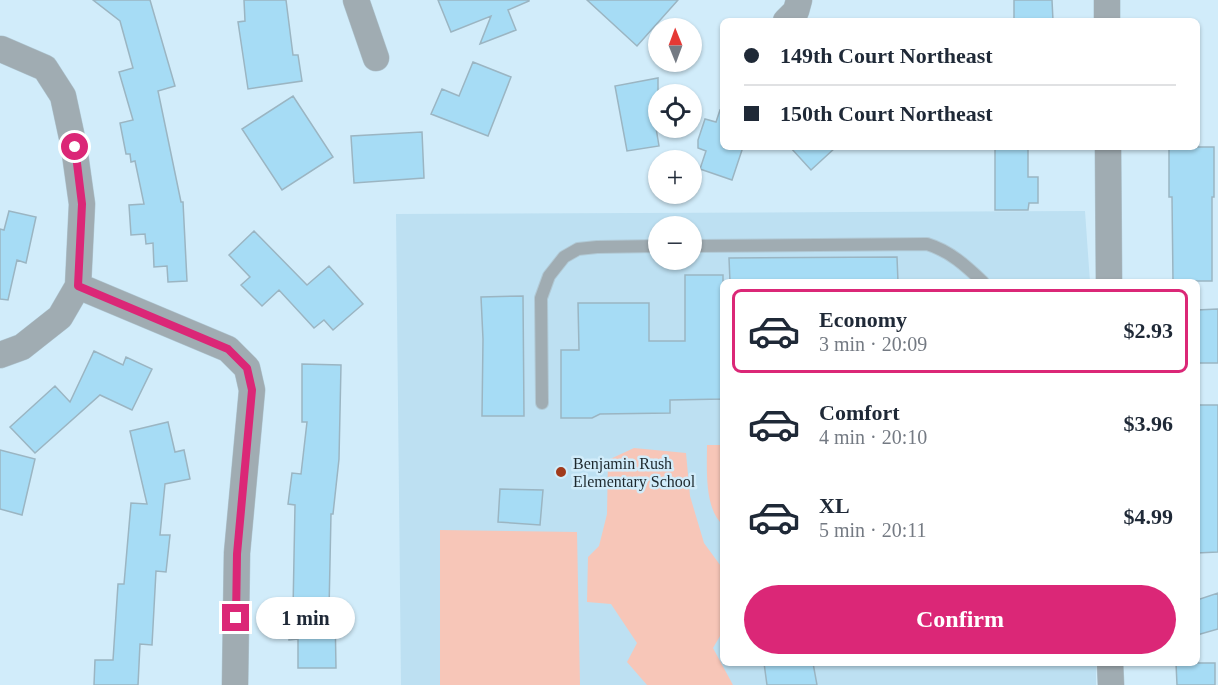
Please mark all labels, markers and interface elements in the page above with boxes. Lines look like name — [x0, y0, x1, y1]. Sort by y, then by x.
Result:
north arrow — [648, 18, 702, 72]
map controls — [648, 18, 702, 270]
text: 149th Court Northeast — [780, 43, 993, 68]
button: locate — [648, 84, 702, 138]
text: 150th Court Northeast — [780, 101, 993, 126]
route start — [61, 133, 88, 160]
button: + — [648, 150, 702, 204]
button: − — [648, 216, 702, 270]
icon: car — [747, 304, 801, 358]
text: Economy — [819, 307, 907, 332]
text: $2.93 — [1124, 318, 1173, 343]
text: 3 min · 20:09 — [819, 333, 927, 355]
icon: car — [747, 397, 801, 451]
text: Comfort — [819, 400, 900, 425]
text: $3.96 — [1124, 411, 1173, 436]
text: 4 min · 20:10 — [819, 426, 927, 448]
place label: Benjamin Rush Elementary School — [573, 455, 696, 491]
marker: Benjamin Rush Elementary School — [554, 465, 568, 479]
icon: car — [747, 490, 801, 544]
text: XL — [819, 493, 850, 518]
text: $4.99 — [1124, 504, 1173, 529]
text: 5 min · 20:11 — [819, 519, 927, 541]
button: Confirm — [744, 585, 1176, 654]
callout: 1 min — [257, 597, 356, 639]
route end — [222, 604, 249, 631]
text: 1 min — [281, 607, 330, 629]

